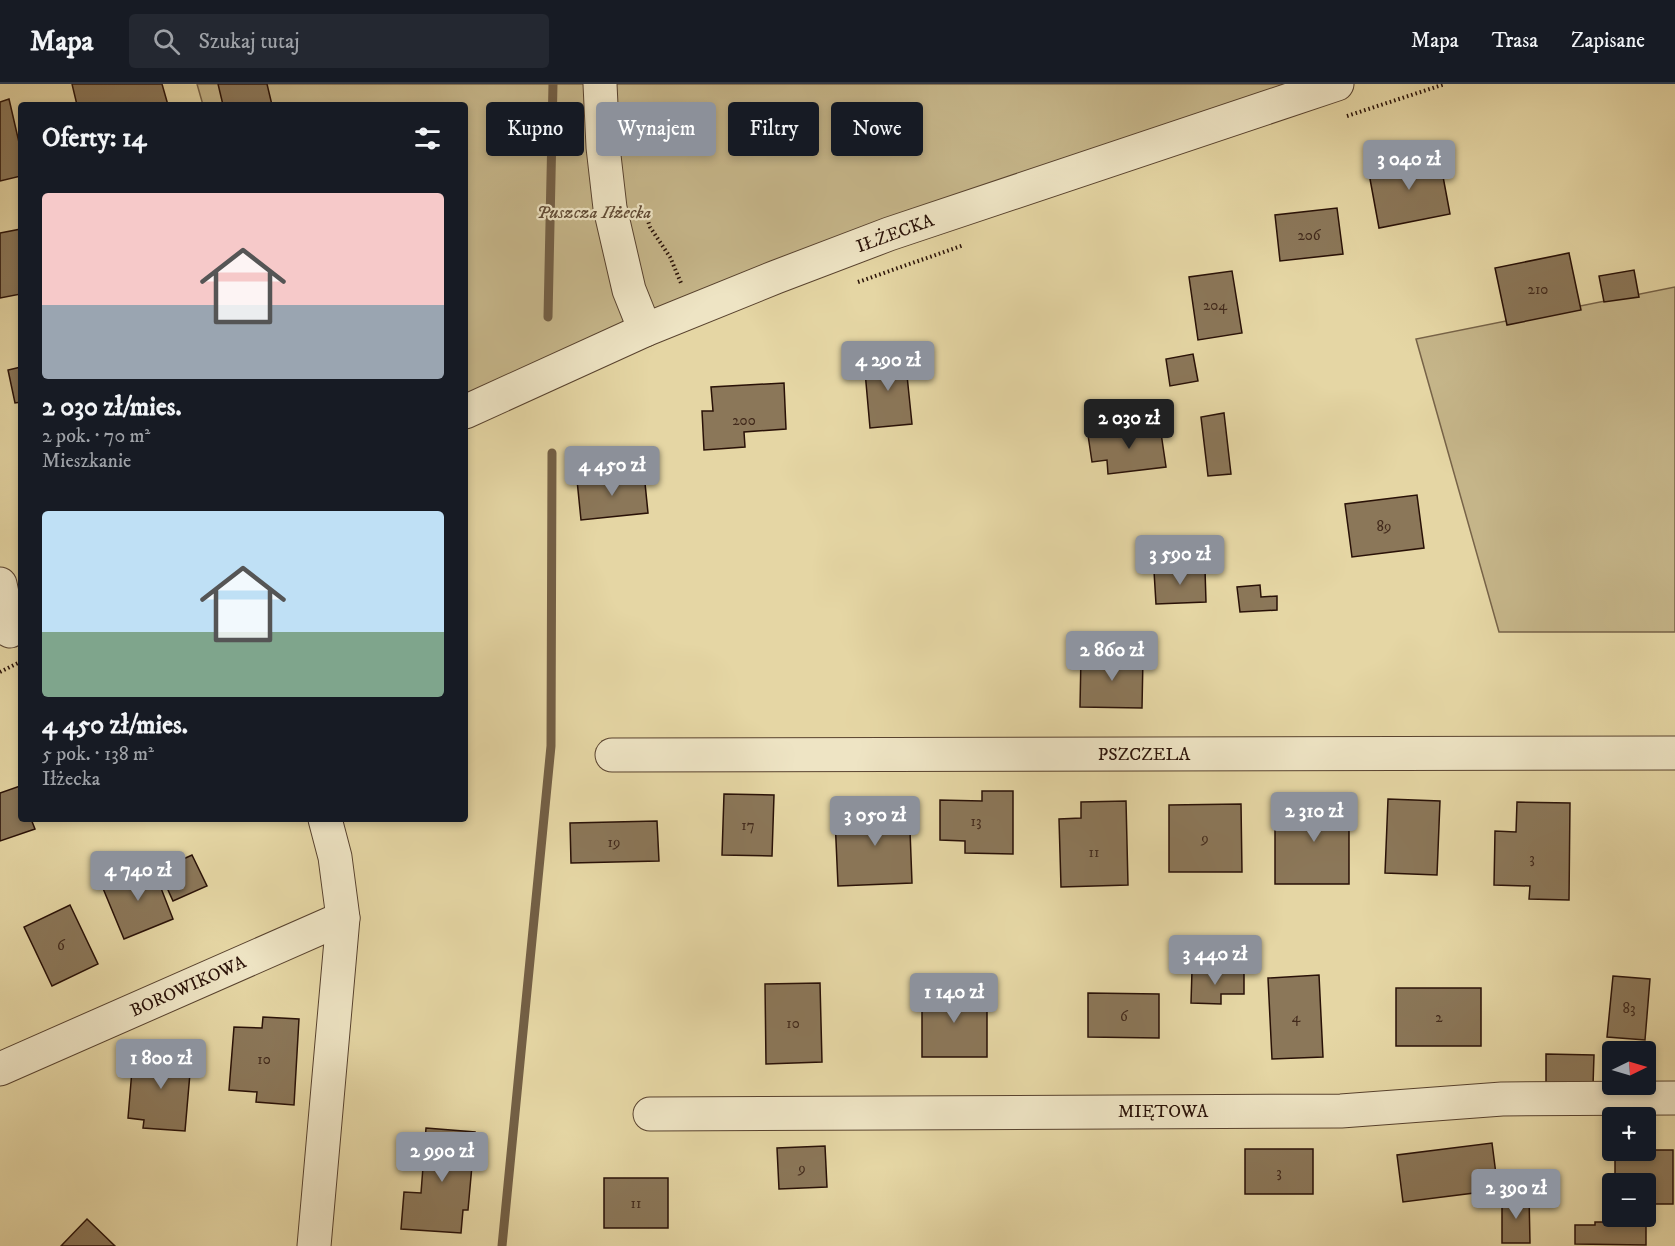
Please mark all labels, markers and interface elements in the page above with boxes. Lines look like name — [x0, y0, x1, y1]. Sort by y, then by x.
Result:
search box — [129, 14, 549, 68]
text: Mapa — [30, 24, 93, 59]
icon: search — [150, 25, 183, 58]
text: Szukaj tutaj — [198, 28, 300, 55]
text: Mapa — [1411, 28, 1459, 54]
text: Trasa — [1492, 28, 1538, 54]
text: Zapisane — [1571, 28, 1645, 54]
chip: Kupno — [486, 102, 584, 156]
chip: Wynajem — [596, 102, 716, 156]
chip: Filtry — [728, 102, 819, 156]
chip: Nowe — [831, 102, 923, 156]
text: Oferty: 14 — [42, 122, 147, 155]
icon: filters — [411, 122, 444, 155]
pin: 3 040 zł — [1347, 140, 1471, 191]
text: 3 040 zł — [1377, 147, 1441, 172]
park label: Puszcza Iłżecka — [537, 202, 652, 224]
street label: IŁŻECKA — [854, 210, 938, 258]
house number: 206 — [1297, 226, 1322, 245]
icon: home — [189, 232, 297, 340]
house number: 210 — [1528, 280, 1548, 299]
house number: 204 — [1203, 296, 1227, 315]
pin: 4 290 zł — [826, 341, 950, 392]
text: 4 290 zł — [855, 348, 921, 373]
text: 2 030 zł/mies. — [42, 391, 182, 424]
pin: 2 030 zł — [1067, 399, 1191, 450]
text: 2 030 zł — [1098, 406, 1160, 431]
house number: 200 — [732, 411, 756, 430]
text: 2 pok. · 70 m² — [42, 424, 150, 449]
pin: 4 450 zł — [550, 446, 674, 497]
text: Mieszkanie — [42, 449, 131, 474]
text: 4 450 zł — [579, 453, 645, 478]
house number: 89 — [1377, 517, 1392, 536]
pin: 3 590 zł — [1118, 535, 1242, 586]
text: 3 590 zł — [1149, 542, 1211, 567]
icon: home — [189, 550, 297, 658]
pin: 2 860 zł — [1050, 631, 1174, 682]
text: 2 860 zł — [1080, 638, 1144, 663]
text: 4 450 zł/mies. — [42, 709, 188, 742]
text: 5 pok. · 138 m² — [42, 742, 154, 767]
street label: PSZCZELA — [1098, 744, 1191, 766]
text: Iłżecka — [42, 767, 100, 792]
pin: 2 310 zł — [1252, 792, 1376, 843]
pin: 3 050 zł — [813, 796, 937, 847]
text: 2 310 zł — [1285, 799, 1343, 824]
text: 3 050 zł — [844, 803, 906, 828]
house number: 13 — [970, 812, 982, 831]
house number: 17 — [741, 816, 755, 835]
house number: 9 — [1200, 829, 1209, 848]
house number: 19 — [608, 833, 620, 852]
house number: 11 — [1088, 843, 1100, 862]
house number: 3 — [1529, 849, 1535, 868]
pin: 4 740 zł — [76, 851, 200, 902]
text: 4 740 zł — [104, 858, 172, 883]
pin: 3 440 zł — [1153, 935, 1277, 986]
house number: 6 — [57, 936, 66, 955]
text: 3 440 zł — [1183, 942, 1247, 967]
street label: BOROWIKOWA — [127, 951, 250, 1022]
pin: 1 140 zł — [892, 973, 1016, 1024]
text: 1 140 zł — [924, 980, 984, 1005]
house number: 83 — [1622, 999, 1636, 1018]
house number: 6 — [1120, 1007, 1129, 1026]
house number: 4 — [1292, 1008, 1301, 1027]
house number: 2 — [1435, 1008, 1443, 1027]
house number: 10 — [786, 1014, 800, 1033]
pin: 1 800 zł — [99, 1039, 223, 1090]
north arrow — [1602, 1041, 1656, 1095]
map controls — [1602, 1041, 1656, 1227]
text: 1 800 zł — [130, 1046, 192, 1071]
house number: 10 — [257, 1050, 271, 1069]
street label: MIĘTOWA — [1118, 1101, 1209, 1123]
button: + — [1602, 1107, 1656, 1161]
pin: 2 990 zł — [380, 1132, 504, 1183]
text: 2 990 zł — [410, 1139, 474, 1164]
house number: 9 — [797, 1159, 806, 1178]
house number: 3 — [1276, 1163, 1282, 1182]
pin: 2 390 zł — [1454, 1169, 1578, 1220]
button: − — [1602, 1173, 1656, 1227]
text: 2 390 zł — [1485, 1176, 1547, 1201]
house number: 11 — [630, 1194, 642, 1213]

